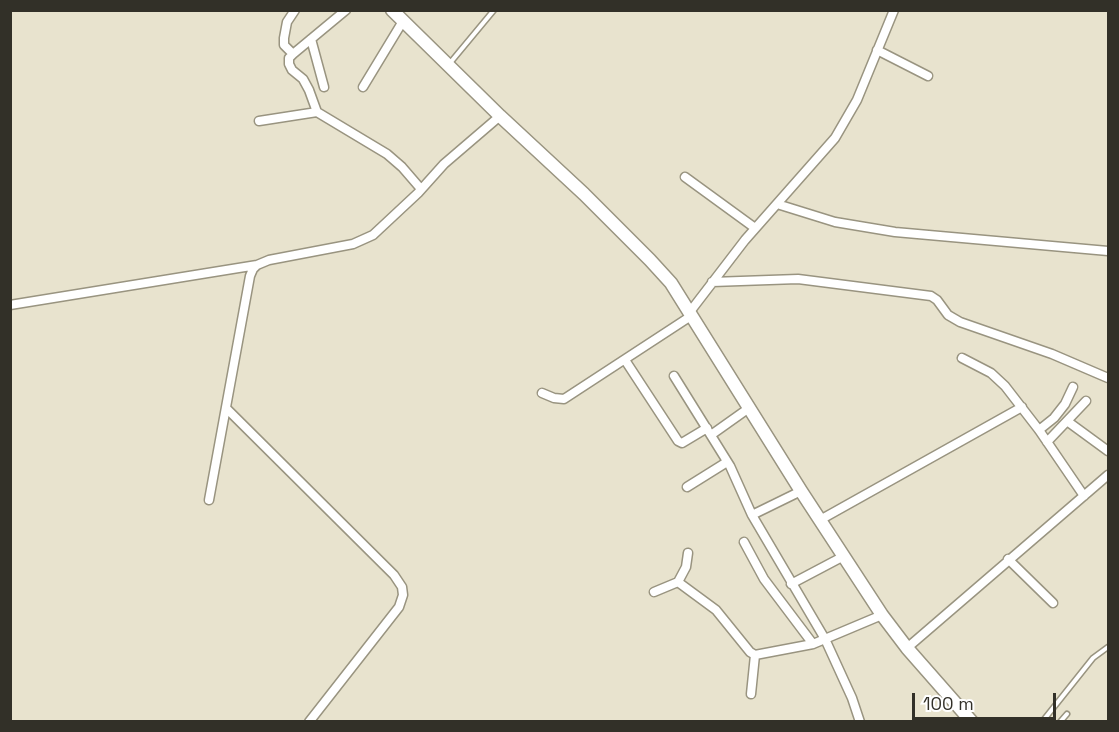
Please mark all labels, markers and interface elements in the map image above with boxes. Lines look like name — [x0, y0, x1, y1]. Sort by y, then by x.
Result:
scale bar — [915, 681, 1059, 719]
text: 100 m — [923, 692, 974, 715]

